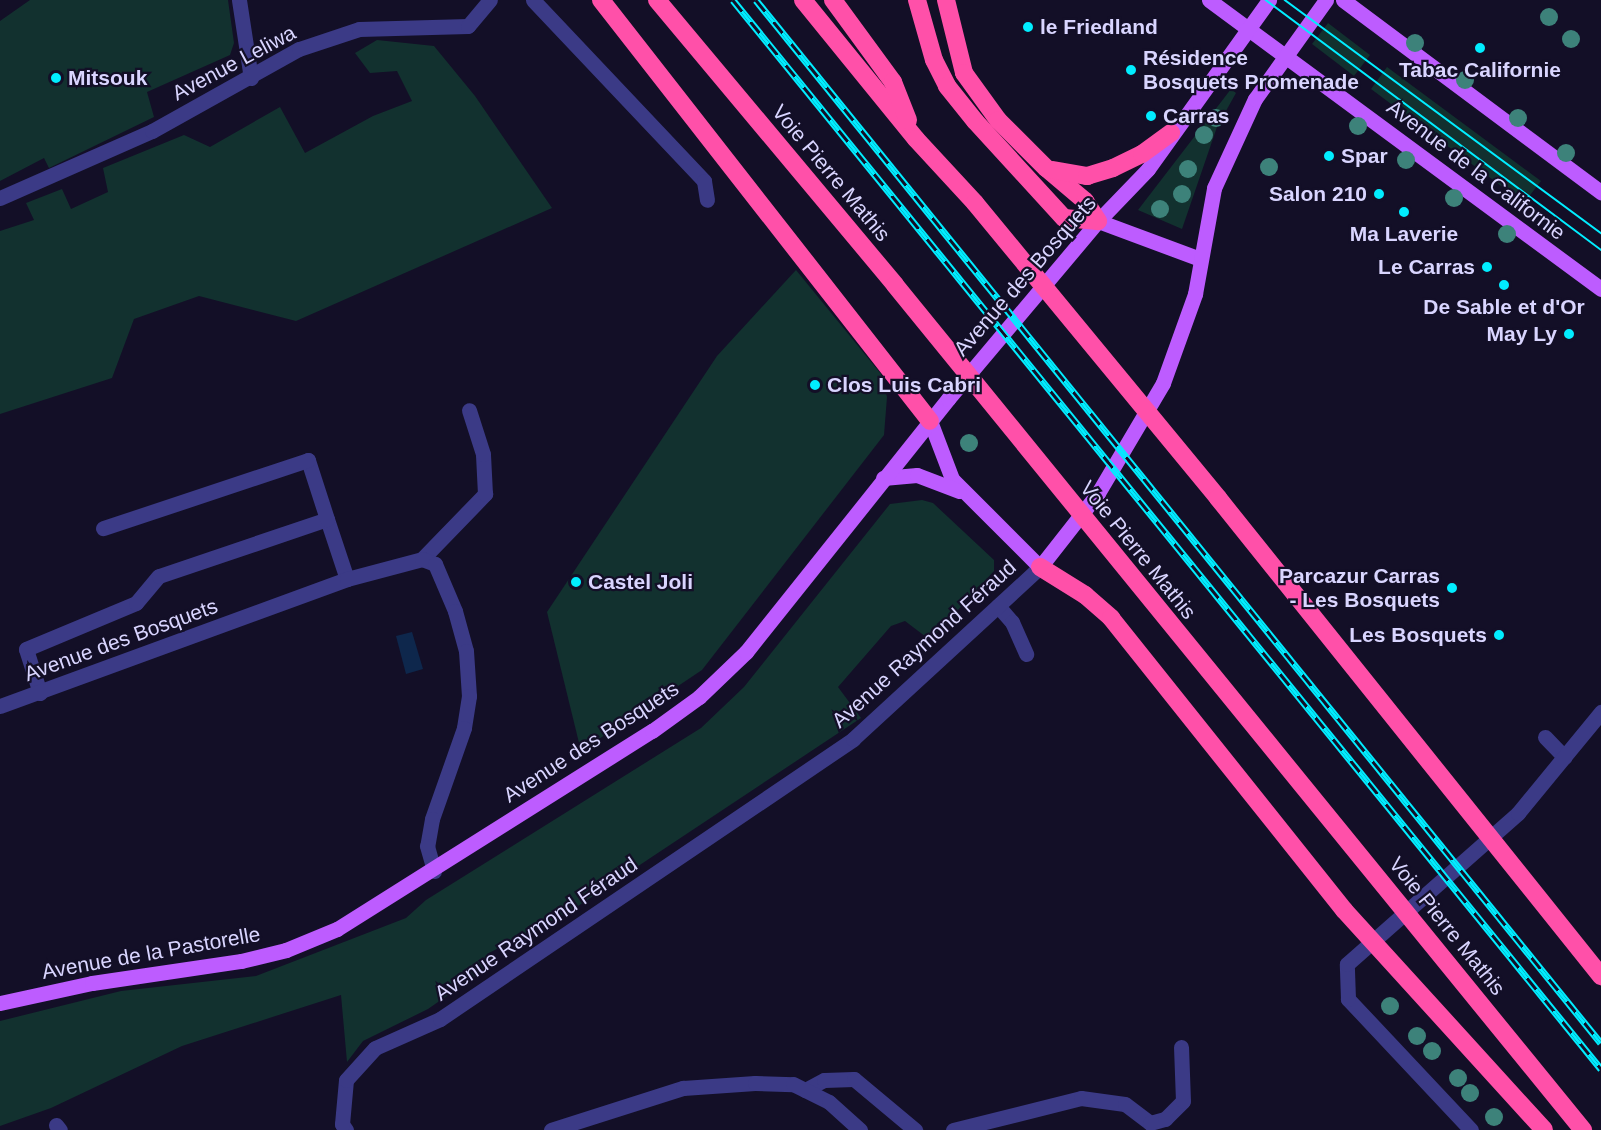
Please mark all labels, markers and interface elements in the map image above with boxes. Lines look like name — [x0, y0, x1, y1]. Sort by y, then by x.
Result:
place label: le Friedland — [1040, 14, 1158, 40]
street label: Avenue Leliwa — [168, 20, 300, 106]
marker: le Friedland — [1021, 20, 1035, 34]
marker: Tabac Californie — [1473, 41, 1487, 55]
place label: Résidence Bosquets Promenade — [1143, 45, 1359, 95]
place label: Tabac Californie — [1399, 57, 1561, 83]
marker: Résidence Bosquets Promenade — [1124, 63, 1138, 77]
place label: Mitsouk — [68, 65, 147, 91]
marker: Mitsouk — [49, 71, 63, 85]
street label: Avenue de la Californie — [1382, 95, 1570, 245]
street label: Voie Pierre Mathis — [767, 100, 895, 246]
place label: Carras — [1163, 103, 1230, 129]
marker: Carras — [1144, 109, 1158, 123]
place label: Spar — [1341, 143, 1388, 169]
marker: Spar — [1322, 149, 1336, 163]
place label: Salon 210 — [1269, 181, 1367, 207]
marker: Salon 210 — [1372, 187, 1386, 201]
street label: Avenue des Bosquets — [949, 191, 1101, 361]
marker: Ma Laverie — [1397, 205, 1411, 219]
place label: Ma Laverie — [1350, 221, 1458, 247]
place label: Le Carras — [1378, 254, 1475, 280]
marker: Le Carras — [1480, 260, 1494, 274]
marker: De Sable et d'Or — [1497, 278, 1511, 292]
place label: De Sable et d'Or — [1423, 294, 1585, 320]
place label: May Ly — [1487, 321, 1557, 347]
marker: May Ly — [1562, 327, 1576, 341]
place label: Clos Luis Cabri — [827, 372, 981, 398]
marker: Clos Luis Cabri — [808, 378, 822, 392]
street label: Voie Pierre Mathis — [1075, 476, 1201, 624]
street label: Avenue Raymond Féraud — [827, 555, 1021, 733]
place label: Parcazur Carras - Les Bosquets — [1279, 563, 1440, 613]
place label: Castel Joli — [588, 569, 693, 595]
marker: Castel Joli — [569, 575, 583, 589]
marker: Parcazur Carras - Les Bosquets — [1445, 581, 1459, 595]
street label: Avenue des Bosquets — [21, 593, 221, 687]
place label: Les Bosquets — [1349, 622, 1487, 648]
marker: Les Bosquets — [1492, 628, 1506, 642]
street label: Avenue des Bosquets — [499, 676, 683, 808]
street label: Avenue Raymond Féraud — [430, 852, 642, 1006]
street label: Voie Pierre Mathis — [1384, 852, 1510, 1000]
street label: Avenue de la Pastorelle — [40, 921, 262, 985]

